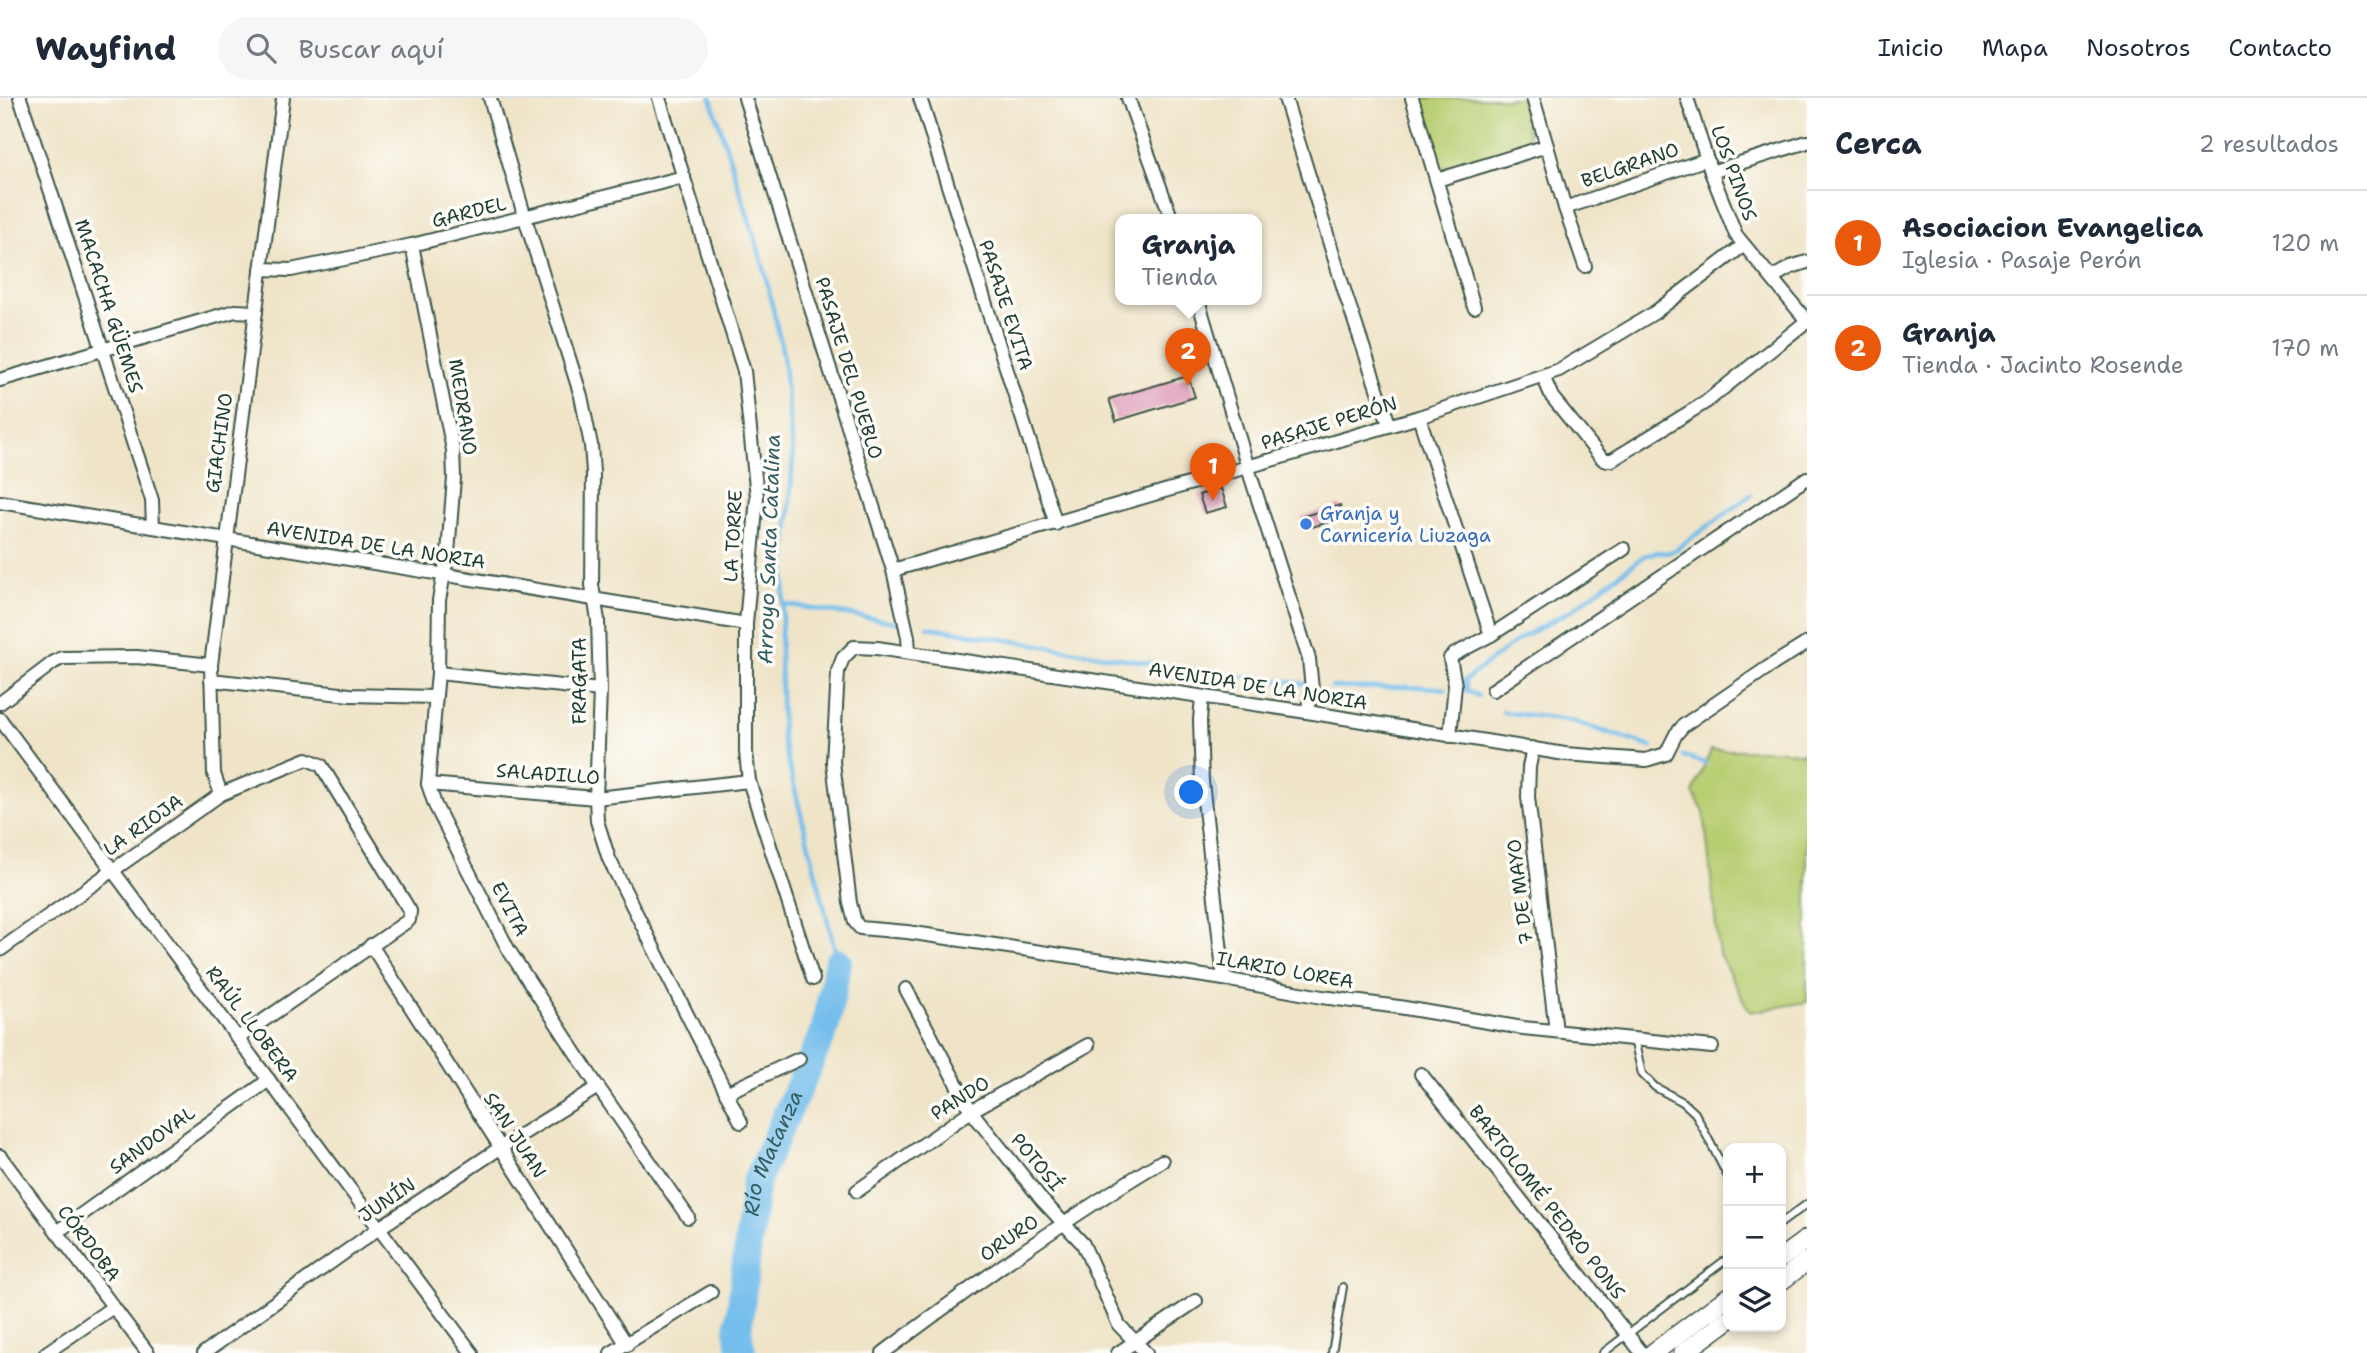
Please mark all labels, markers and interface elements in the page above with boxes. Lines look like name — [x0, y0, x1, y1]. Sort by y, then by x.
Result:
search box — [218, 17, 708, 80]
text: Wayfind — [35, 26, 176, 71]
icon: search — [242, 29, 280, 67]
text: Buscar aquí — [298, 31, 444, 66]
text: Inicio — [1878, 32, 1944, 64]
text: Mapa — [1982, 32, 2048, 64]
text: Nosotros — [2086, 32, 2191, 64]
text: Contacto — [2229, 32, 2332, 64]
street label: LOS PINOS — [1705, 122, 1763, 224]
text: Cerca — [1835, 123, 1922, 164]
text: 2 resultados — [2199, 129, 2339, 159]
street label: BELGRANO — [1578, 137, 1682, 193]
street label: GARDEL — [429, 191, 509, 233]
text: Asociacion Evangelica — [1902, 210, 2203, 245]
popup — [1115, 214, 1262, 305]
street label: MACACHA GÜEMES — [69, 216, 149, 396]
text: Granja — [1142, 227, 1235, 262]
text: 1 — [1853, 228, 1863, 258]
text: 120 m — [2271, 228, 2339, 258]
street label: PASAJE EVITA — [973, 237, 1039, 374]
text: Iglesia · Pasaje Perón — [1902, 245, 2142, 275]
text: Tienda — [1142, 262, 1217, 292]
street label: PASAJE DEL PUEBLO — [809, 274, 889, 462]
text: Granja — [1902, 315, 1996, 350]
pin: 2 — [1165, 328, 1211, 386]
text: 2 — [1850, 333, 1866, 363]
text: 170 m — [2271, 333, 2339, 363]
text: Tienda · Jacinto Rosende — [1902, 350, 2184, 380]
street label: MEDRANO — [443, 357, 483, 457]
street label: PASAJE PERÓN — [1258, 389, 1400, 456]
street label: GIACHINO — [200, 391, 238, 495]
water label: Arroyo Santa Catalina — [751, 434, 787, 664]
pin: 1 — [1190, 443, 1236, 501]
street label: LA TORRE — [718, 489, 748, 583]
place label: Granja y Carnicería Liuzaga — [1320, 501, 1491, 548]
street label: AVENIDA DE LA NORIA — [265, 515, 487, 575]
marker: Granja y Carnicería Liuzaga — [1298, 516, 1314, 532]
street label: FRAGATA — [567, 637, 592, 725]
street label: AVENIDA DE LA NORIA — [1147, 656, 1369, 716]
street label: SALADILLO — [495, 758, 601, 790]
your location — [1174, 775, 1208, 809]
street label: LA RIOJA — [98, 788, 188, 862]
street label: 7 DE MAYO — [1501, 838, 1539, 946]
street label: EVITA — [486, 877, 534, 941]
street label: ILARIO LOREA — [1214, 946, 1356, 994]
street label: RAÚL LLOBERA — [200, 960, 305, 1087]
street label: PANDO — [926, 1070, 994, 1126]
water label: Río Matanza — [737, 1086, 810, 1218]
street label: SAN JUAN — [478, 1087, 552, 1183]
street label: BARTOLOMÉ PEDRO PONS — [1463, 1099, 1631, 1304]
street label: SANDOVAL — [104, 1100, 200, 1180]
street label: POTOSÍ — [1005, 1127, 1069, 1196]
map controls — [1723, 1143, 1786, 1332]
button: + — [1723, 1143, 1786, 1206]
street label: JUNÍN — [353, 1171, 420, 1228]
street label: CÓRDOBA — [52, 1199, 127, 1286]
button: − — [1723, 1206, 1786, 1269]
street label: ORURO — [975, 1209, 1043, 1267]
button: layers — [1723, 1269, 1786, 1332]

